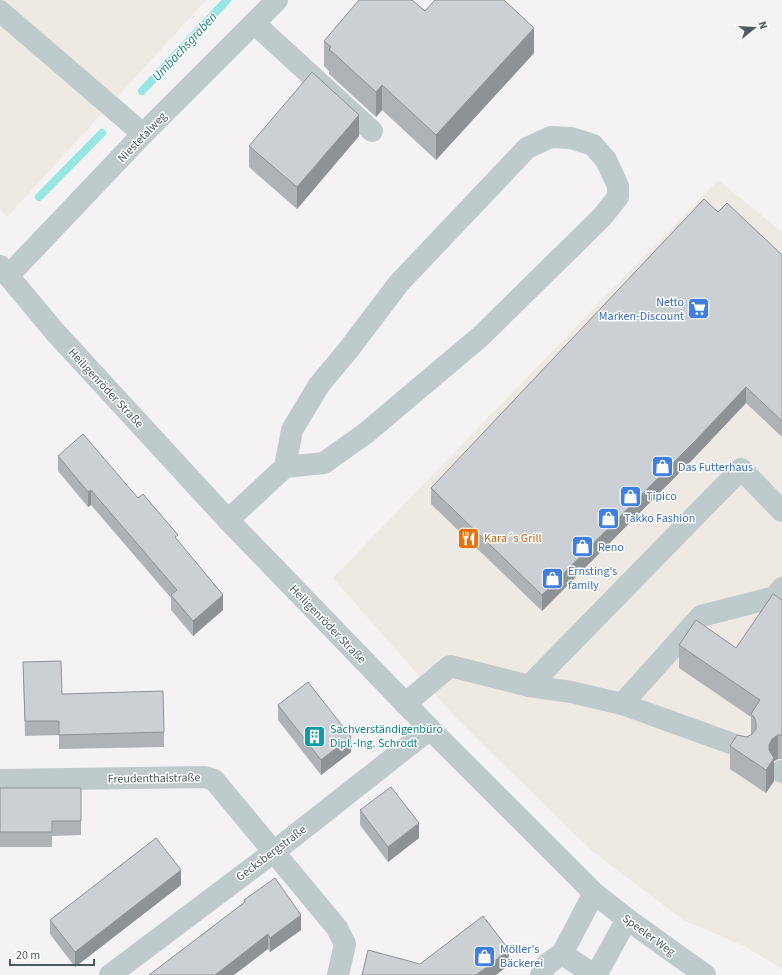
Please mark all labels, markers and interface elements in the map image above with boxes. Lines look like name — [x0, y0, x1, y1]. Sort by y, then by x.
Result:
water label: Umbachsgraben — [148, 8, 222, 85]
north arrow — [734, 8, 774, 48]
text: N — [755, 19, 771, 31]
street label: Niestetalweg — [114, 108, 171, 166]
place label: Netto Marken-Discount — [599, 294, 684, 325]
supermarket icon: Netto Marken-Discount — [686, 296, 712, 322]
street label: Heiligenröder Straße — [64, 345, 147, 432]
shop icon: Das Futterhaus — [650, 454, 676, 480]
place label: Das Futterhaus — [678, 459, 753, 476]
shop icon: Tipico — [618, 483, 644, 509]
place label: Tipico — [646, 488, 677, 505]
shop icon: Takko Fashion — [595, 505, 621, 531]
place label: Takko Fashion — [624, 510, 695, 527]
restaurant icon: Kara´s Grill — [455, 525, 481, 551]
place label: Kara´s Grill — [484, 530, 542, 547]
shop icon: Reno — [569, 534, 595, 560]
place label: Reno — [598, 539, 624, 556]
place label: Ernsting's family — [568, 563, 617, 594]
shop icon: Ernsting's family — [539, 565, 565, 591]
street label: Heiligenröder Straße — [285, 581, 370, 668]
place label: Sachverständigenbüro Dipl.-Ing. Schrodt — [330, 721, 443, 752]
building icon: Sachverständigenbüro Dipl.-Ing. Schrodt — [301, 723, 327, 749]
street label: Freudenthalstraße — [108, 769, 201, 788]
street label: Gecksbergstraße — [233, 821, 310, 886]
street label: Speeler Weg — [619, 910, 679, 960]
scale bar — [10, 941, 94, 967]
place label: Möller's Bäckerei — [500, 941, 543, 972]
shop icon: Möller's Bäckerei — [472, 943, 498, 969]
text: 20 m — [16, 947, 40, 964]

